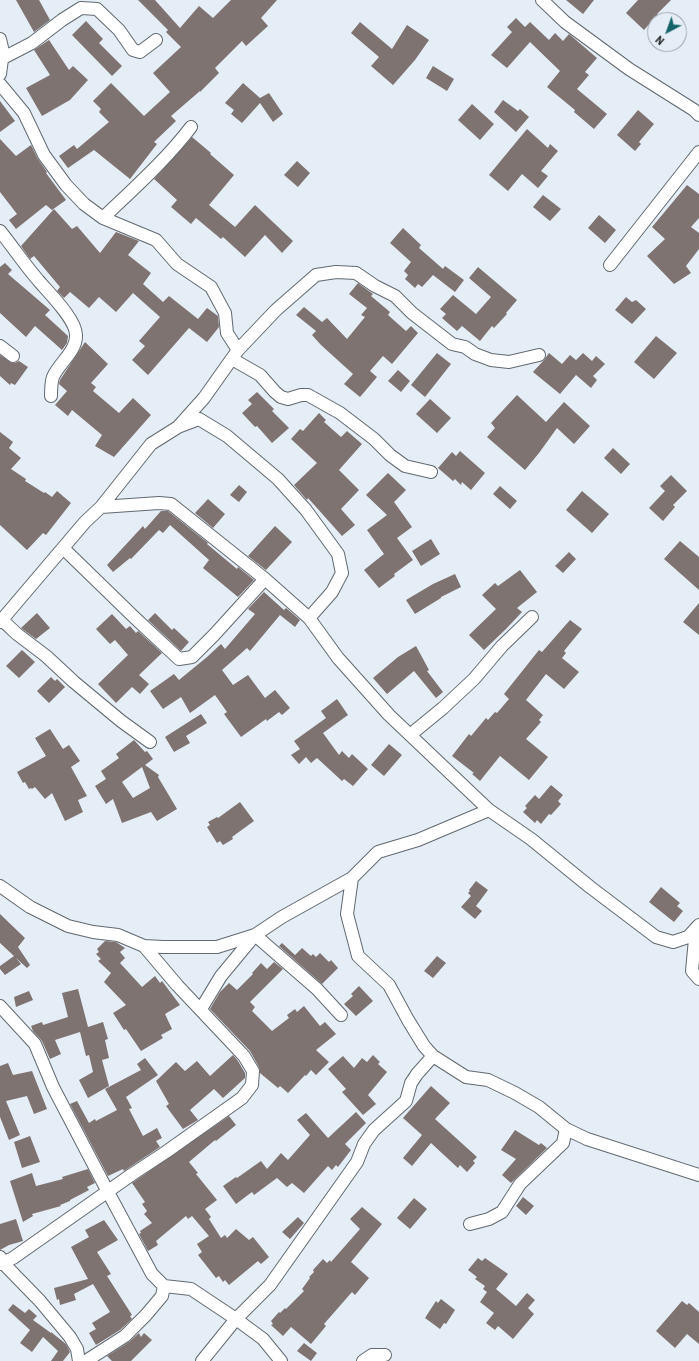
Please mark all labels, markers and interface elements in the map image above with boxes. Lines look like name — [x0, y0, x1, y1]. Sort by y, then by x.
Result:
north arrow — [647, 12, 687, 52]
text: N — [652, 33, 666, 48]

